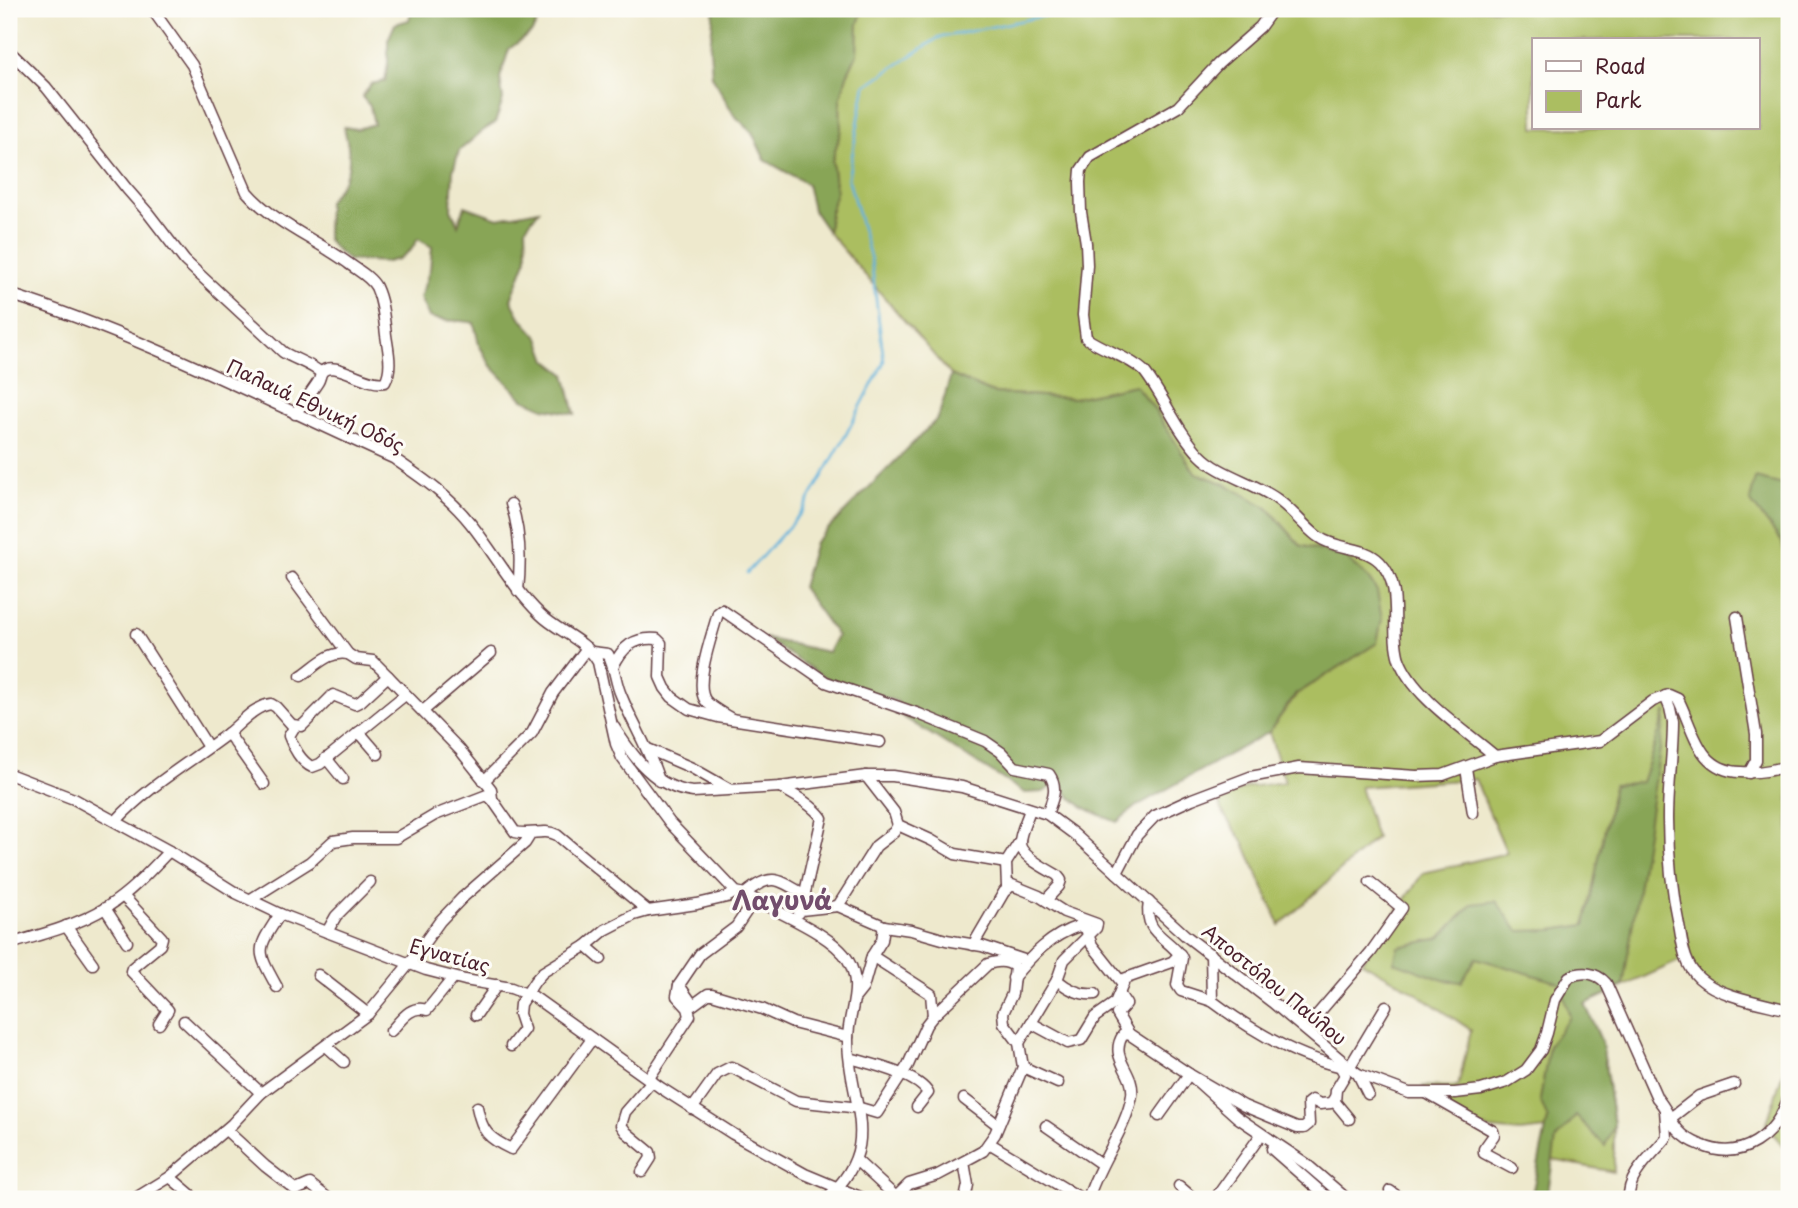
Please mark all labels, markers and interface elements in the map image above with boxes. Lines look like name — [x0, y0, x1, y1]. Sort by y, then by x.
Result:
legend — [1532, 38, 1759, 130]
text: Road — [1595, 49, 1646, 81]
text: Park — [1595, 83, 1642, 115]
street label: Παλαιά Εθνική Οδός — [222, 351, 410, 459]
district label: Λαγυνά — [732, 880, 832, 919]
street label: Αποστόλου Παύλου — [1197, 917, 1353, 1051]
street label: Εγνατίας — [407, 931, 494, 979]

